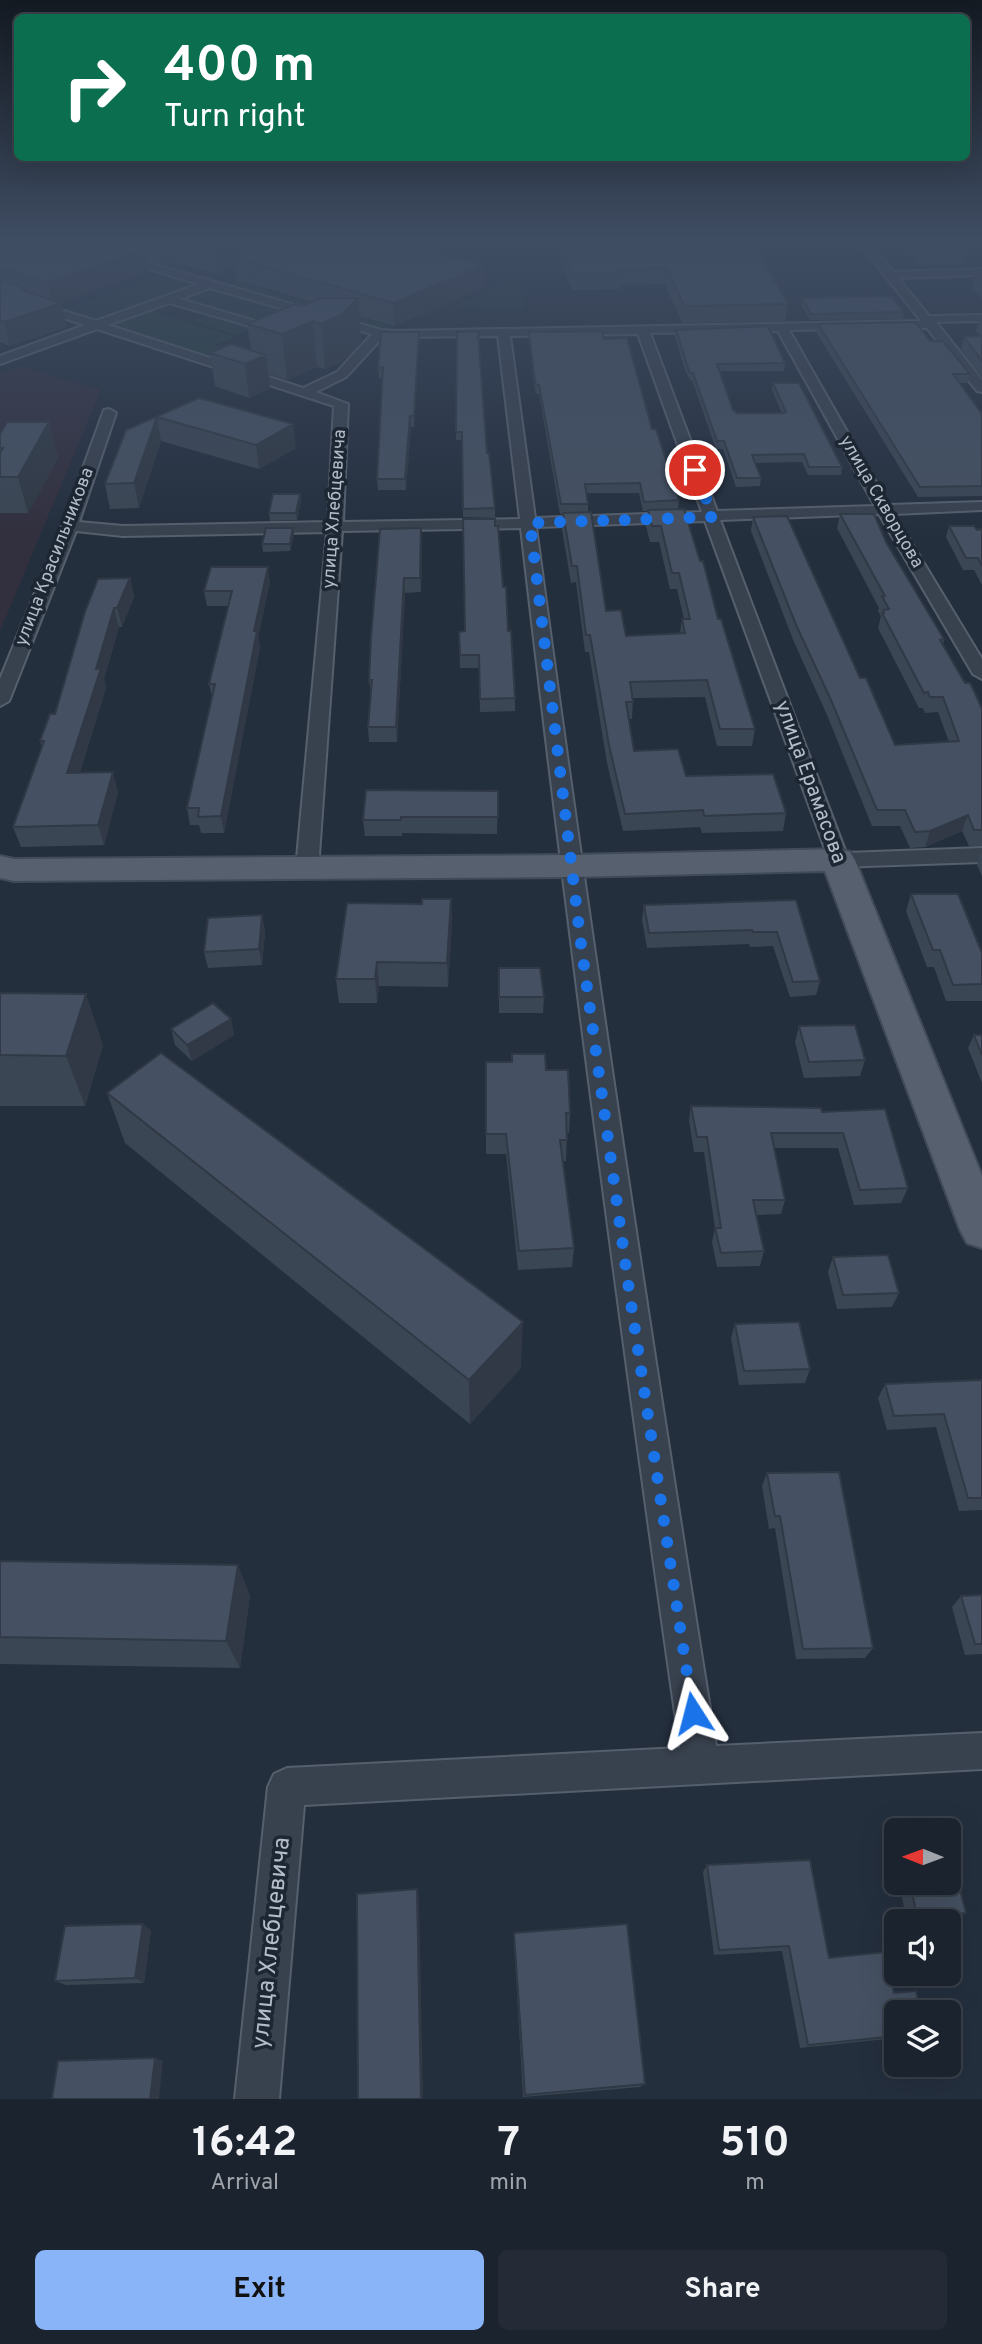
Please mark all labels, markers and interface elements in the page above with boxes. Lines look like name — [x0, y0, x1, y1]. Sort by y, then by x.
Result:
text: 400 m — [164, 37, 315, 99]
icon: right — [49, 42, 140, 133]
text: Turn right — [164, 98, 306, 138]
street label: улица Хлебцевича — [318, 429, 352, 589]
street label: улица Скворцова — [834, 432, 928, 572]
pin — [665, 440, 725, 500]
icon: arrive — [676, 451, 714, 489]
street label: улица Красильникова — [10, 464, 100, 650]
street label: улица Ерамасова — [768, 697, 852, 867]
position arrow — [656, 1676, 730, 1750]
north arrow — [884, 1818, 961, 1895]
map controls — [884, 1818, 961, 2077]
street label: улица Хлебцевича — [246, 1836, 298, 2050]
button: sound — [884, 1909, 961, 1986]
button: layers — [884, 2000, 961, 2077]
text: 16:42 — [192, 2118, 298, 2171]
text: 7 — [497, 2118, 520, 2171]
text: 510 — [720, 2118, 790, 2171]
text: Arrival — [210, 2169, 279, 2198]
text: min — [490, 2169, 528, 2198]
text: m — [745, 2169, 765, 2198]
button: Exit — [35, 2250, 484, 2330]
button: Share — [498, 2250, 947, 2330]

